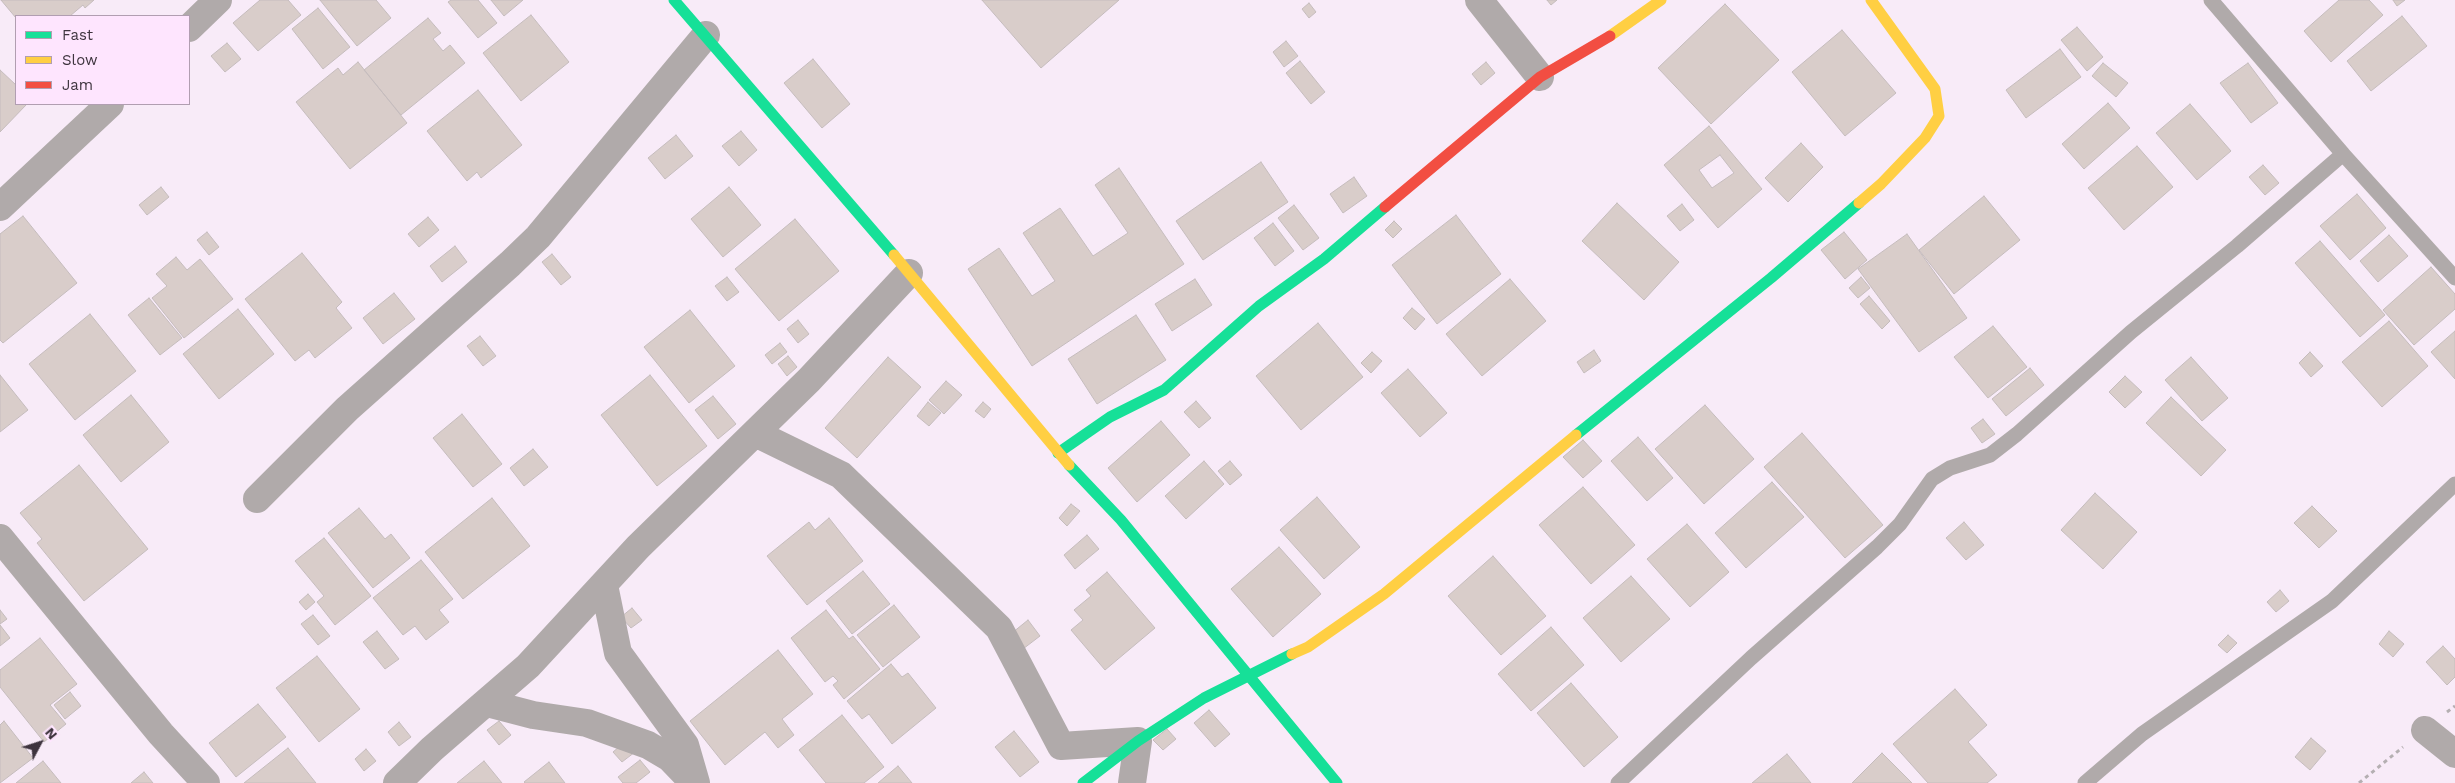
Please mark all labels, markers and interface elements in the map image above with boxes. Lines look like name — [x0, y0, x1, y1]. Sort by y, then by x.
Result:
legend — [15, 15, 190, 105]
text: Fast — [62, 26, 93, 44]
text: Slow — [62, 51, 98, 69]
text: Jam — [62, 76, 93, 94]
north arrow — [15, 718, 65, 768]
text: N — [42, 724, 61, 742]

